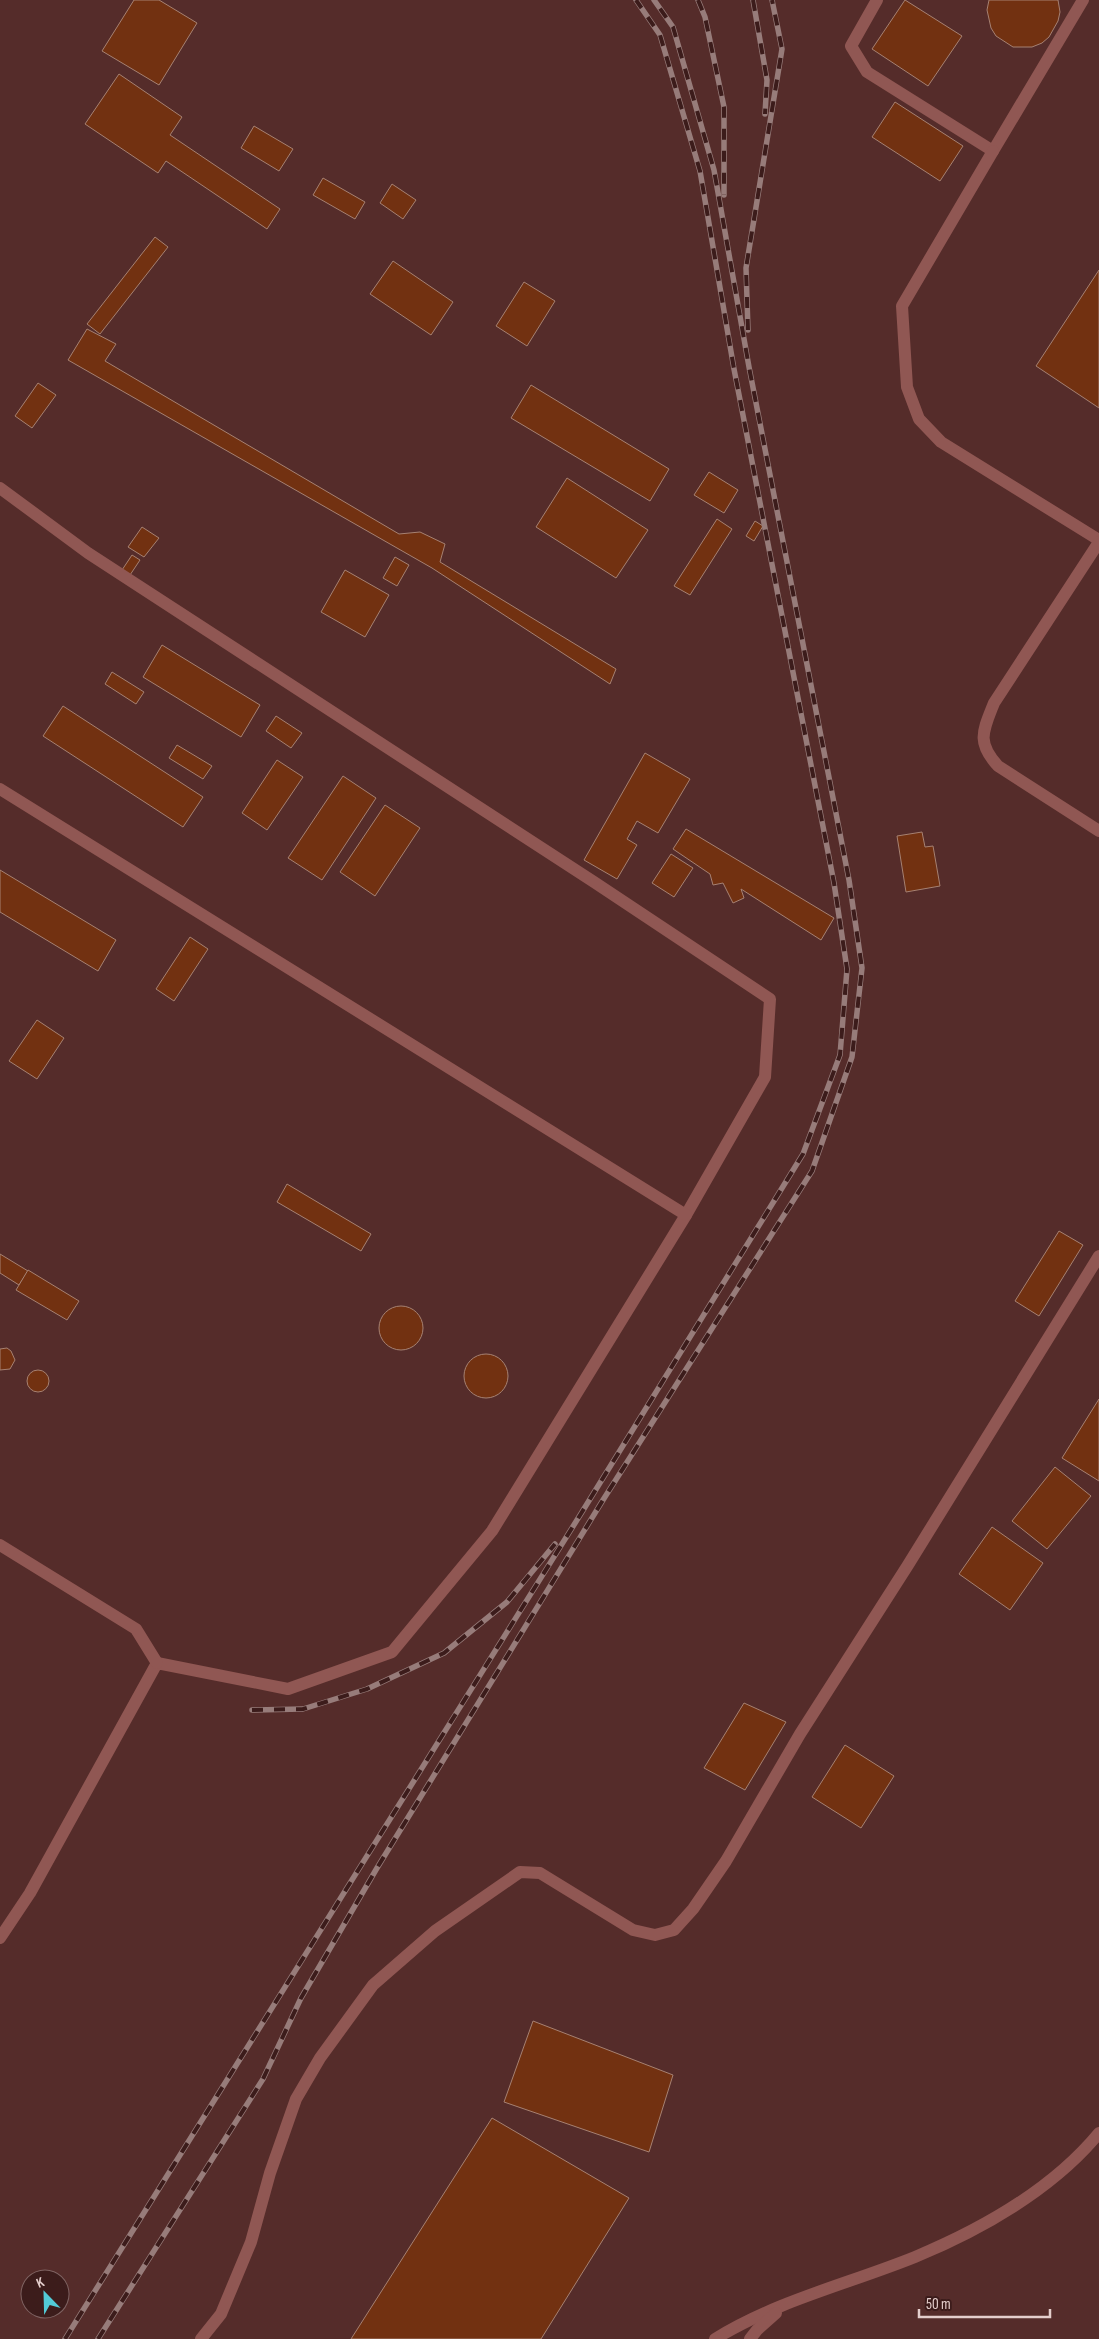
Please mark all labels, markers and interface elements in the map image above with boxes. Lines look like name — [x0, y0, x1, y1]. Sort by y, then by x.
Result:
north arrow — [20, 2269, 70, 2319]
text: K — [34, 2273, 47, 2292]
scale bar — [919, 2286, 1050, 2318]
text: 50 m — [926, 2295, 951, 2314]

